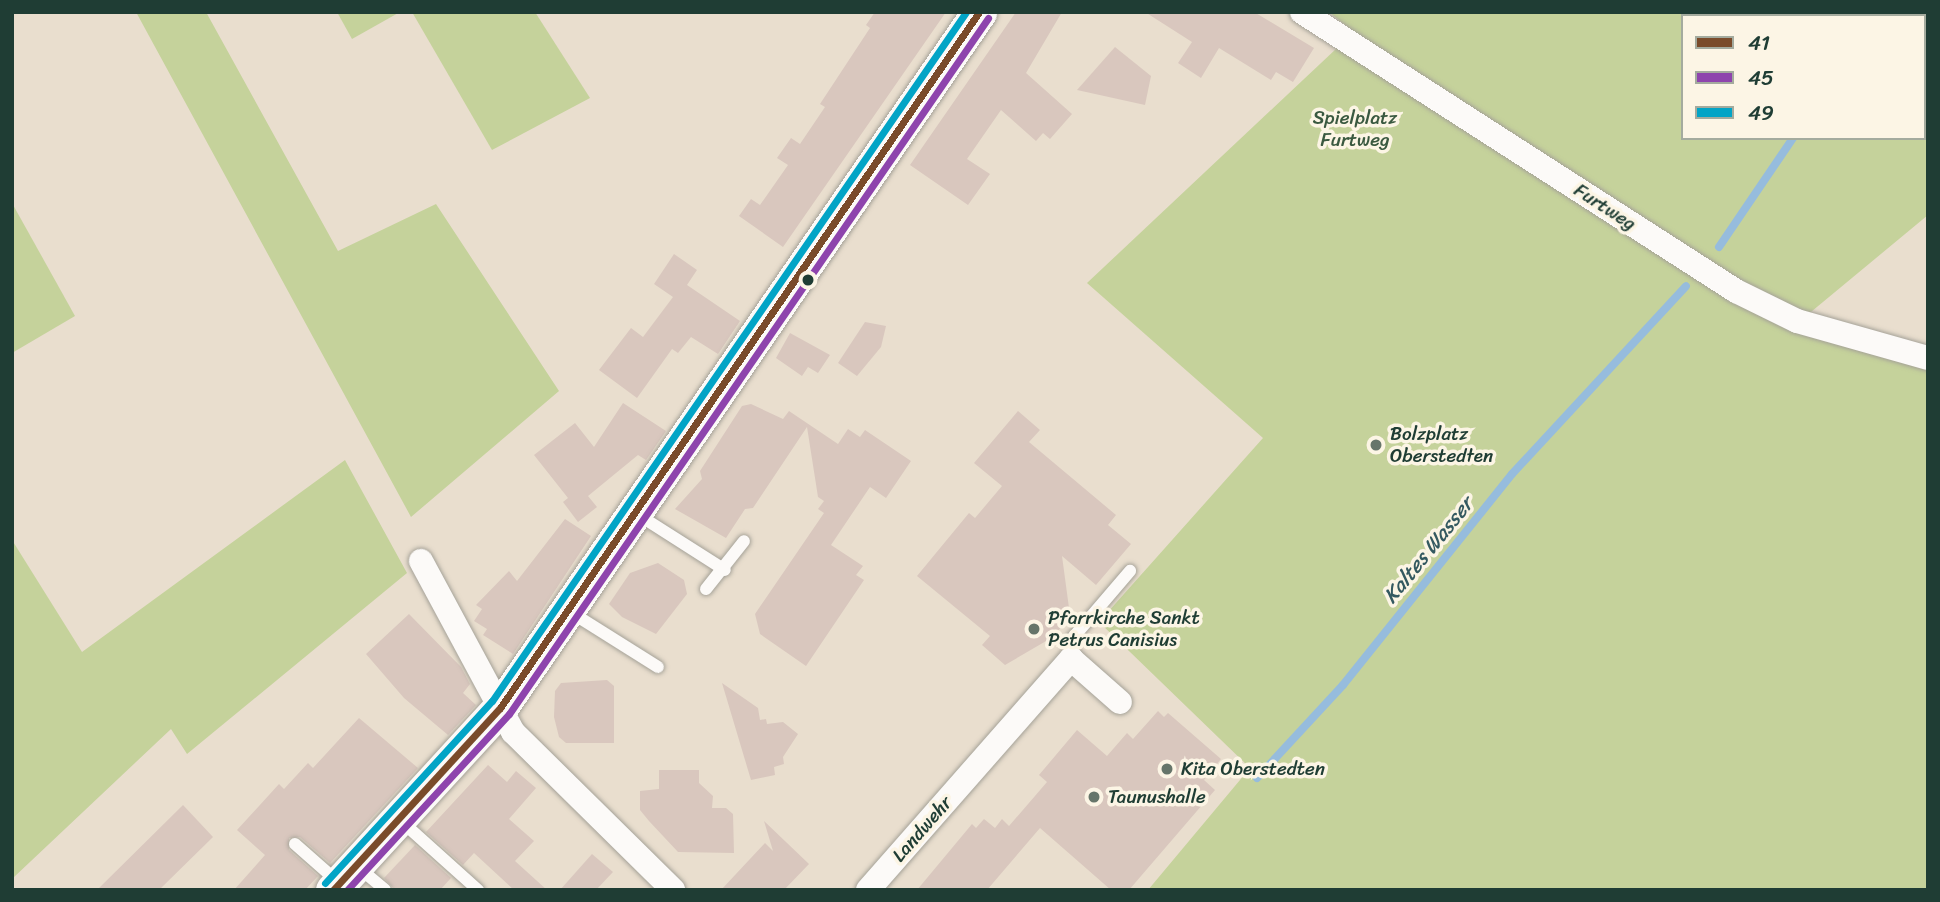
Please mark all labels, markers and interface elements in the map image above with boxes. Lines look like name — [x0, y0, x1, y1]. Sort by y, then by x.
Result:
legend — [1681, 14, 1926, 140]
text: 41 — [1748, 24, 1770, 62]
text: 45 — [1748, 59, 1774, 97]
text: 49 — [1748, 94, 1774, 132]
park label: Spielplatz Furtweg — [1313, 107, 1397, 151]
street label: Furtweg — [1570, 179, 1640, 235]
unlabelled marker — [801, 273, 815, 287]
place label: Bolzplatz Oberstedten — [1390, 423, 1493, 467]
marker: Bolzplatz Oberstedten — [1368, 437, 1384, 453]
water label: Kaltes Wasser — [1378, 492, 1478, 608]
place label: Pfarrkirche Sankt Petrus Canisius — [1048, 607, 1199, 651]
marker: Pfarrkirche Sankt Petrus Canisius — [1026, 621, 1042, 637]
place label: Kita Oberstedten — [1181, 758, 1324, 780]
marker: Kita Oberstedten — [1159, 761, 1175, 777]
place label: Taunushalle — [1108, 786, 1206, 808]
marker: Taunushalle — [1086, 789, 1102, 805]
street label: Landwehr — [887, 792, 957, 866]

